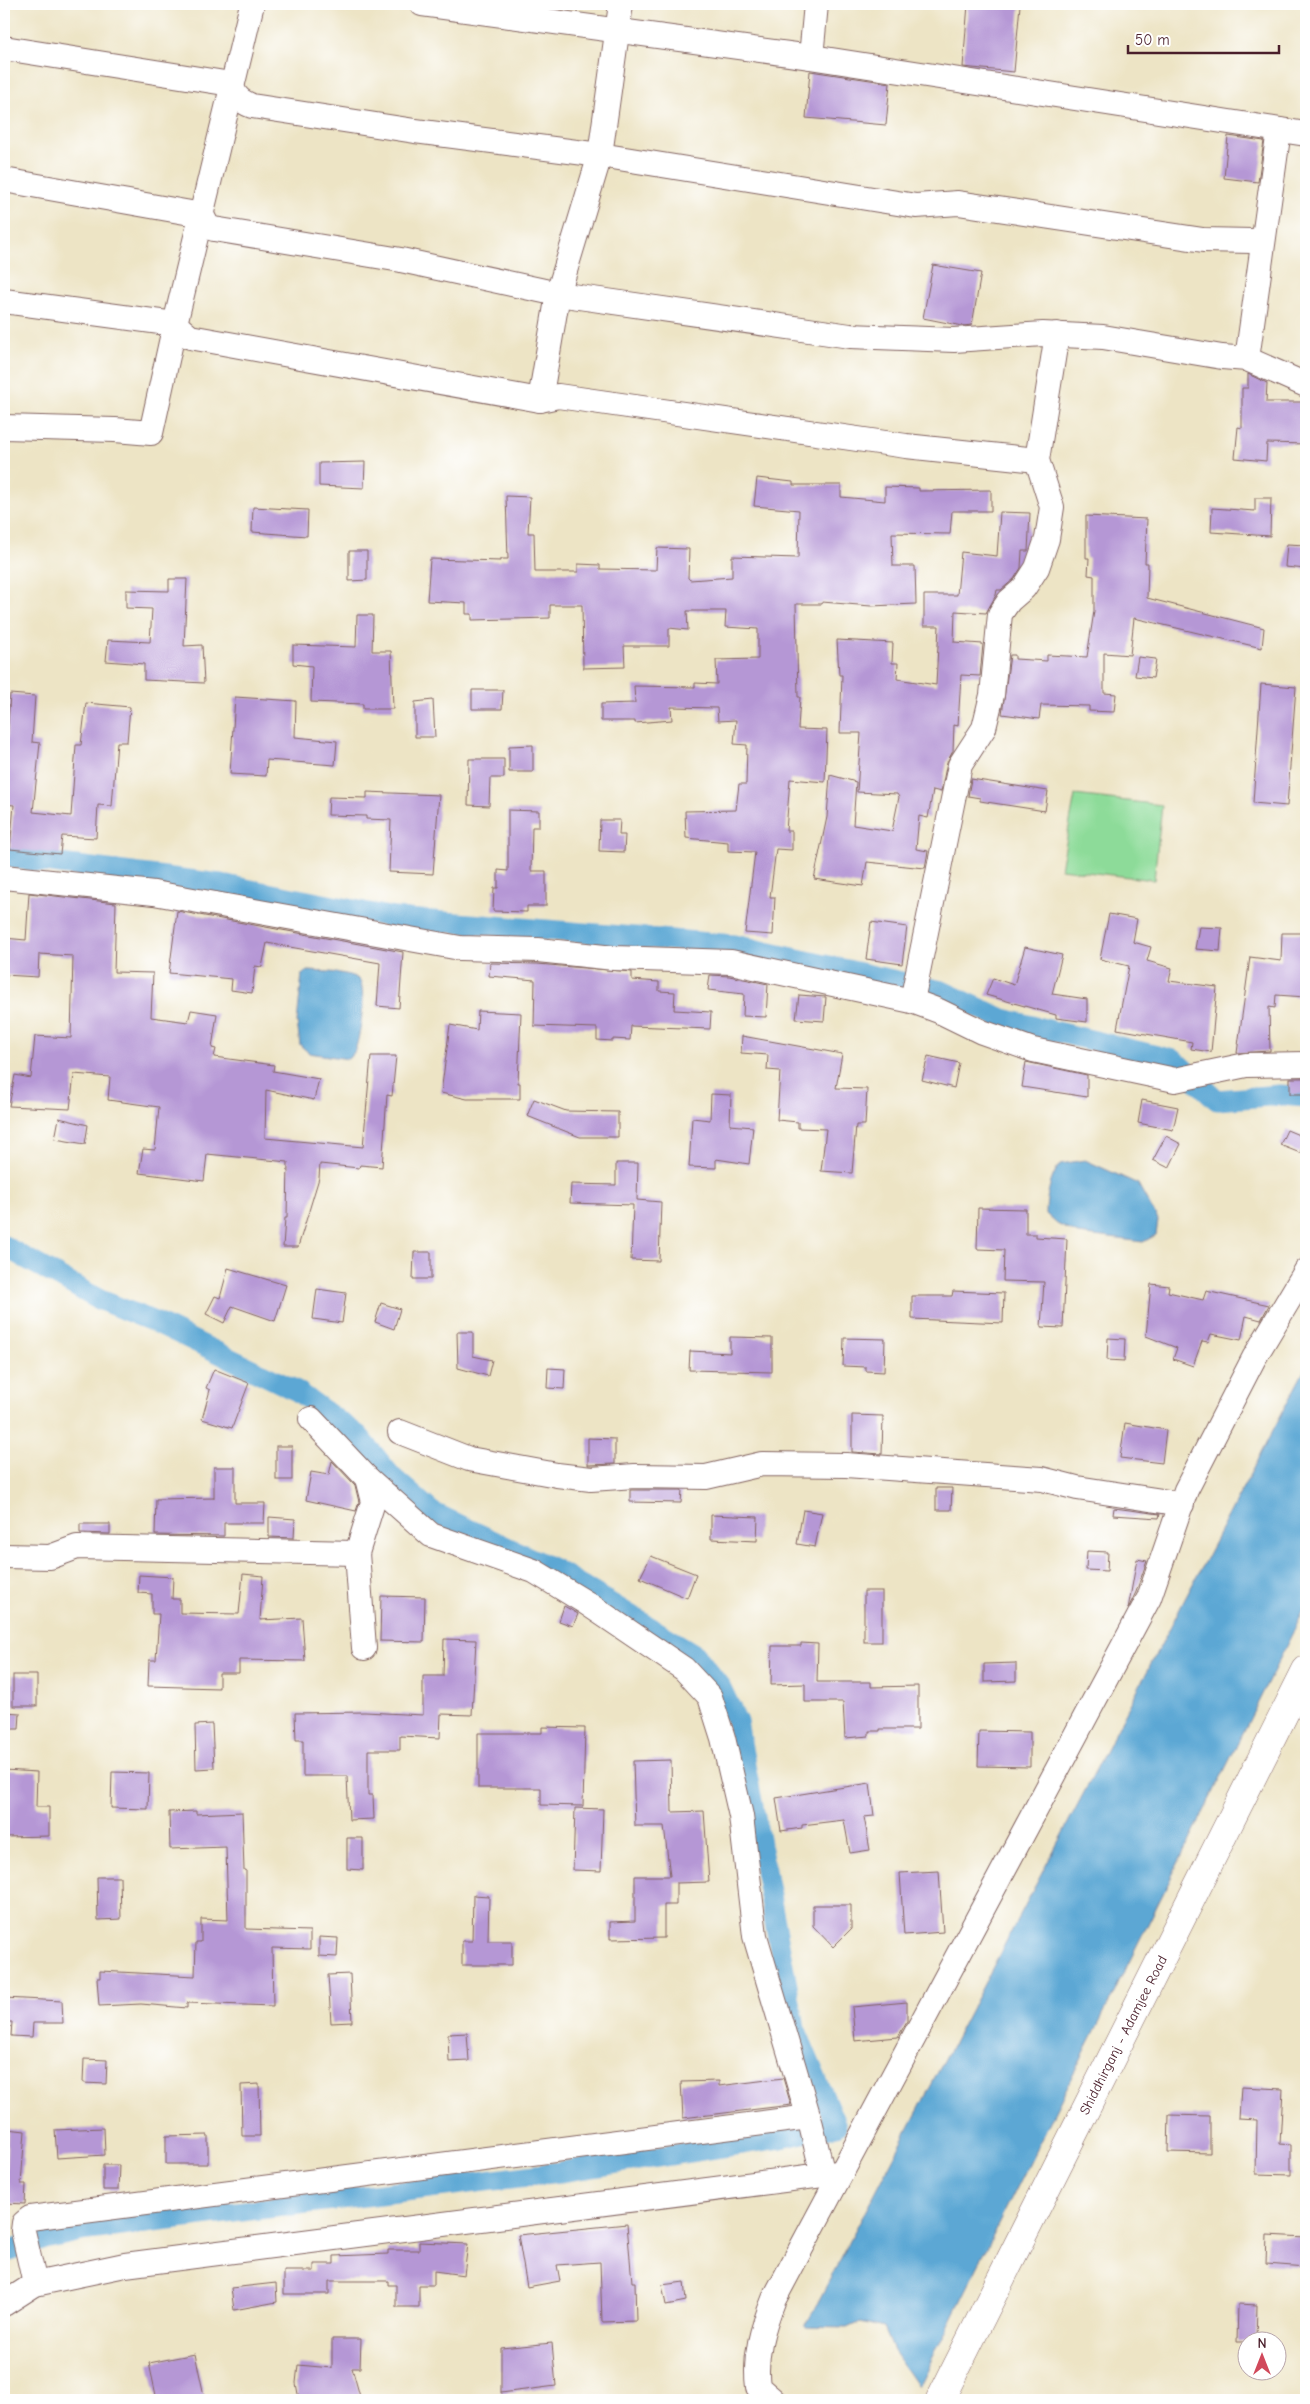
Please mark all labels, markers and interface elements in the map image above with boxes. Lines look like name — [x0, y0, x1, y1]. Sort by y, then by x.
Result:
scale bar — [1128, 22, 1279, 54]
text: 50 m — [1135, 31, 1170, 49]
street label: Shiddhirganj - Adamjee Road — [1076, 1953, 1171, 2118]
north arrow — [1238, 2332, 1288, 2382]
text: N — [1257, 2335, 1267, 2352]

